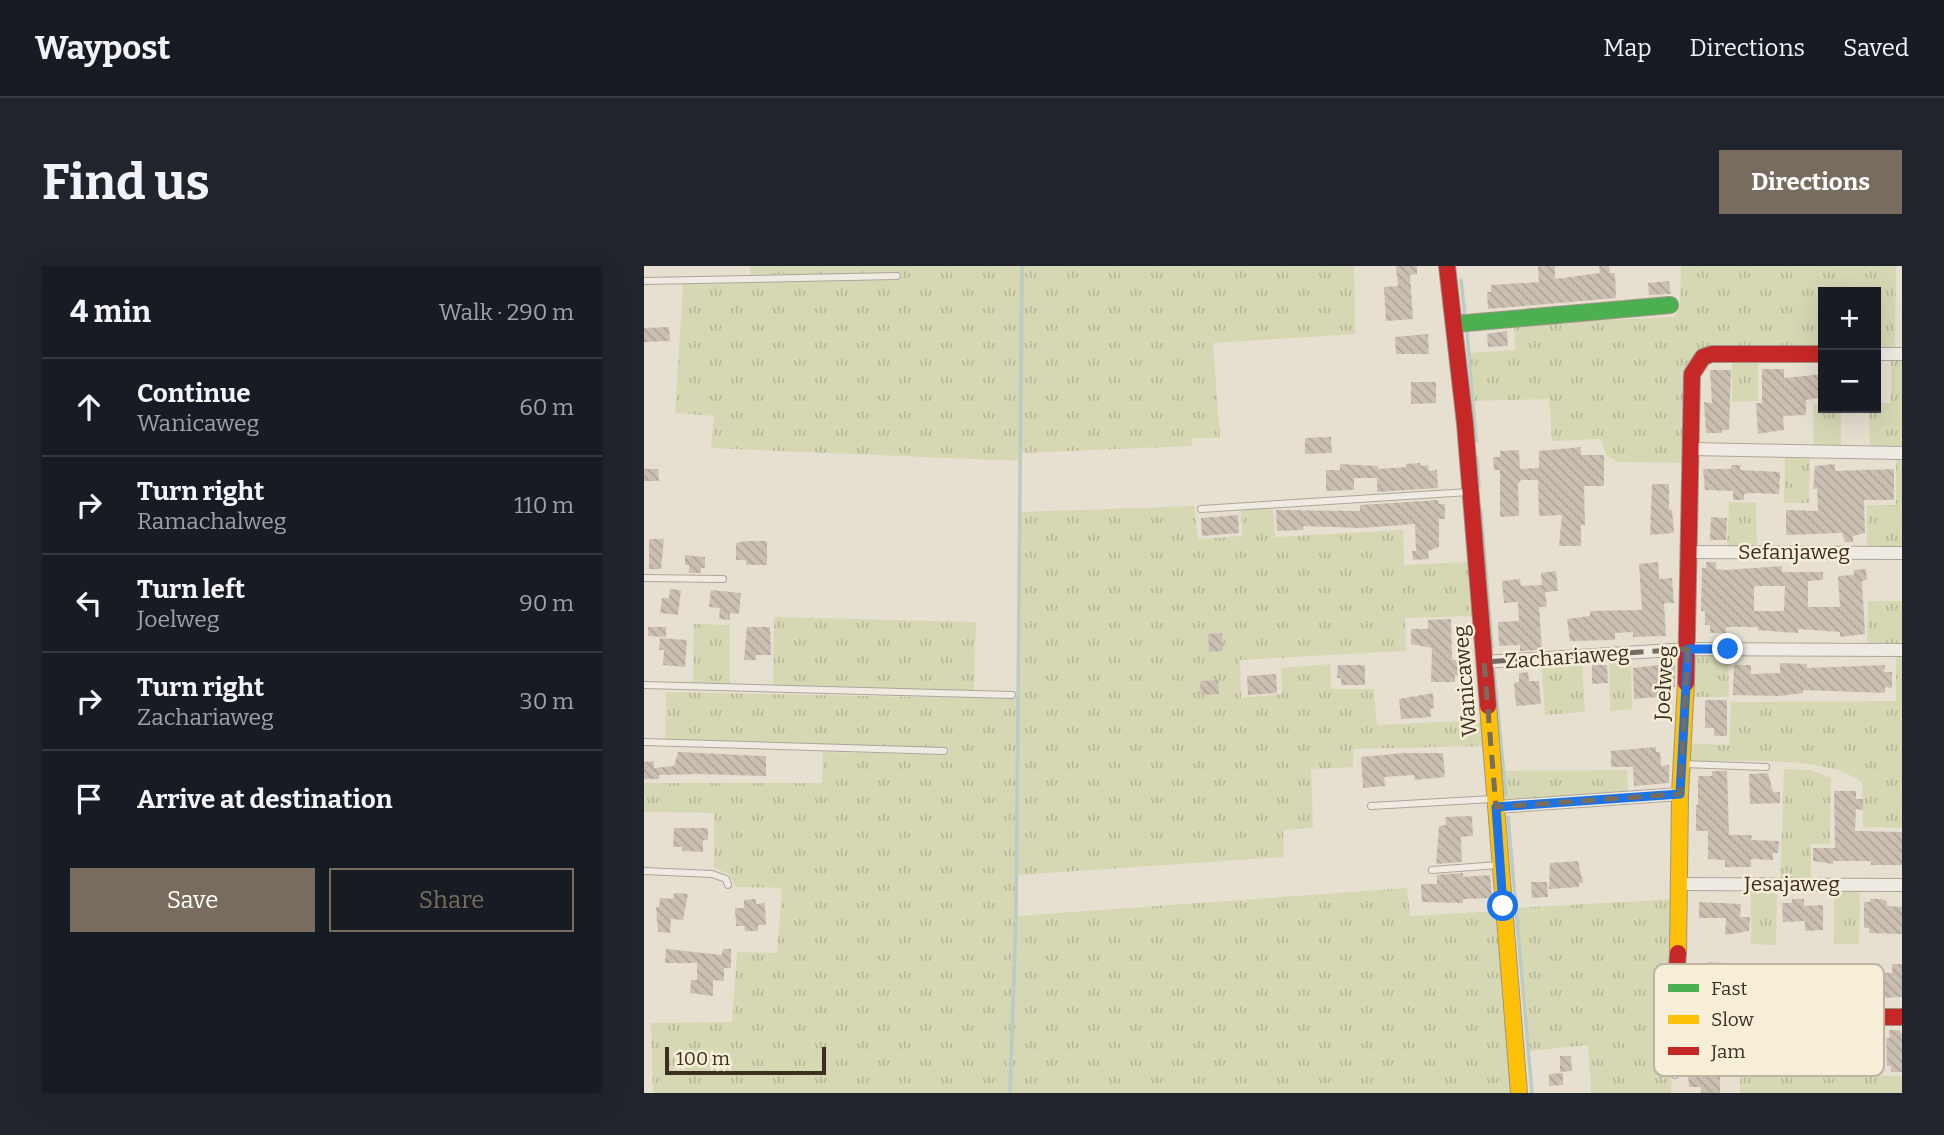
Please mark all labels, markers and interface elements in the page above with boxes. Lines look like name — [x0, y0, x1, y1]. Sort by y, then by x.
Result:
text: Waypost — [35, 28, 171, 68]
text: Map — [1603, 34, 1652, 62]
text: Directions — [1690, 34, 1805, 62]
text: Saved — [1843, 34, 1909, 62]
button: Directions — [1719, 150, 1902, 214]
text: Find us — [42, 153, 210, 212]
map controls — [1818, 287, 1881, 413]
button: + — [1818, 287, 1881, 350]
text: 4 min — [70, 294, 151, 330]
text: Walk · 290 m — [439, 298, 574, 326]
button: − — [1818, 350, 1881, 413]
text: Continue — [137, 378, 251, 409]
icon: ahead — [70, 388, 108, 426]
text: 60 m — [519, 393, 574, 421]
text: Wanicaweg — [137, 409, 259, 437]
text: Turn right — [137, 476, 264, 507]
icon: right — [70, 486, 108, 524]
text: 110 m — [514, 491, 574, 519]
text: Ramachalweg — [137, 507, 287, 535]
street label: Sefanjaweg — [1738, 539, 1850, 565]
text: Turn left — [137, 574, 245, 605]
icon: left — [70, 584, 108, 622]
text: 90 m — [519, 589, 574, 617]
text: Joelweg — [137, 605, 220, 633]
street label: Wanicaweg — [1447, 624, 1483, 738]
route end — [1712, 633, 1743, 664]
street label: Zachariaweg — [1504, 640, 1630, 674]
street label: Joelweg — [1649, 644, 1679, 722]
text: Turn right — [137, 672, 264, 703]
icon: right — [70, 682, 108, 720]
text: 30 m — [520, 687, 574, 715]
text: Zachariaweg — [137, 703, 274, 731]
icon: arrive — [70, 780, 108, 818]
text: Arrive at destination — [137, 784, 392, 815]
button: Save — [70, 868, 315, 932]
button: Share — [329, 868, 574, 932]
street label: Jesajaweg — [1743, 871, 1840, 897]
route start — [1487, 890, 1518, 921]
legend — [1654, 964, 1884, 1076]
text: Fast — [1711, 977, 1748, 1000]
text: Slow — [1711, 1008, 1754, 1031]
text: Jam — [1710, 1040, 1745, 1063]
scale bar — [665, 1044, 826, 1076]
text: 100 m — [676, 1047, 730, 1070]

